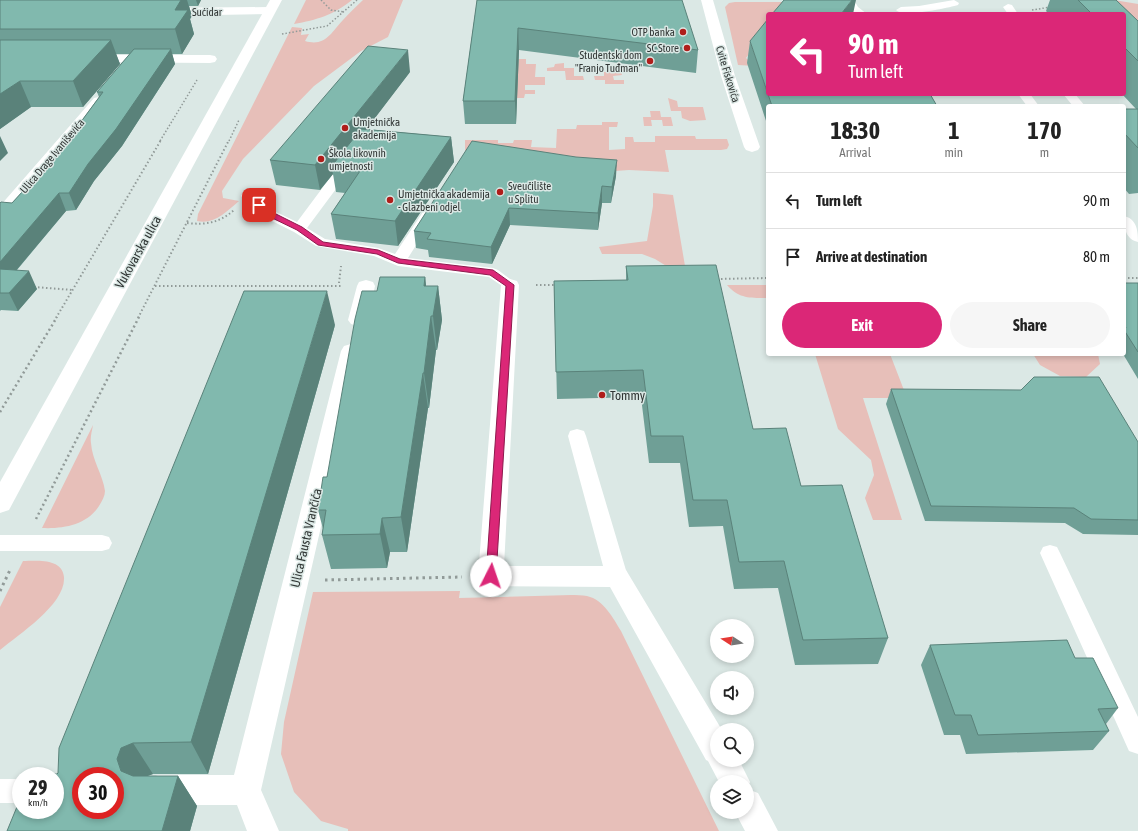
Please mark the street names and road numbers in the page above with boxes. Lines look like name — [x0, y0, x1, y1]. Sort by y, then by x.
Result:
street label: Sućidar — [192, 6, 223, 18]
street label: Cvite Fiskovića — [714, 44, 742, 104]
street label: Ulica Drage Ivaniševića — [17, 116, 87, 196]
street label: Vukovarska ulica — [112, 213, 164, 291]
street label: Ulica Fausta Vrančića — [287, 487, 325, 589]

